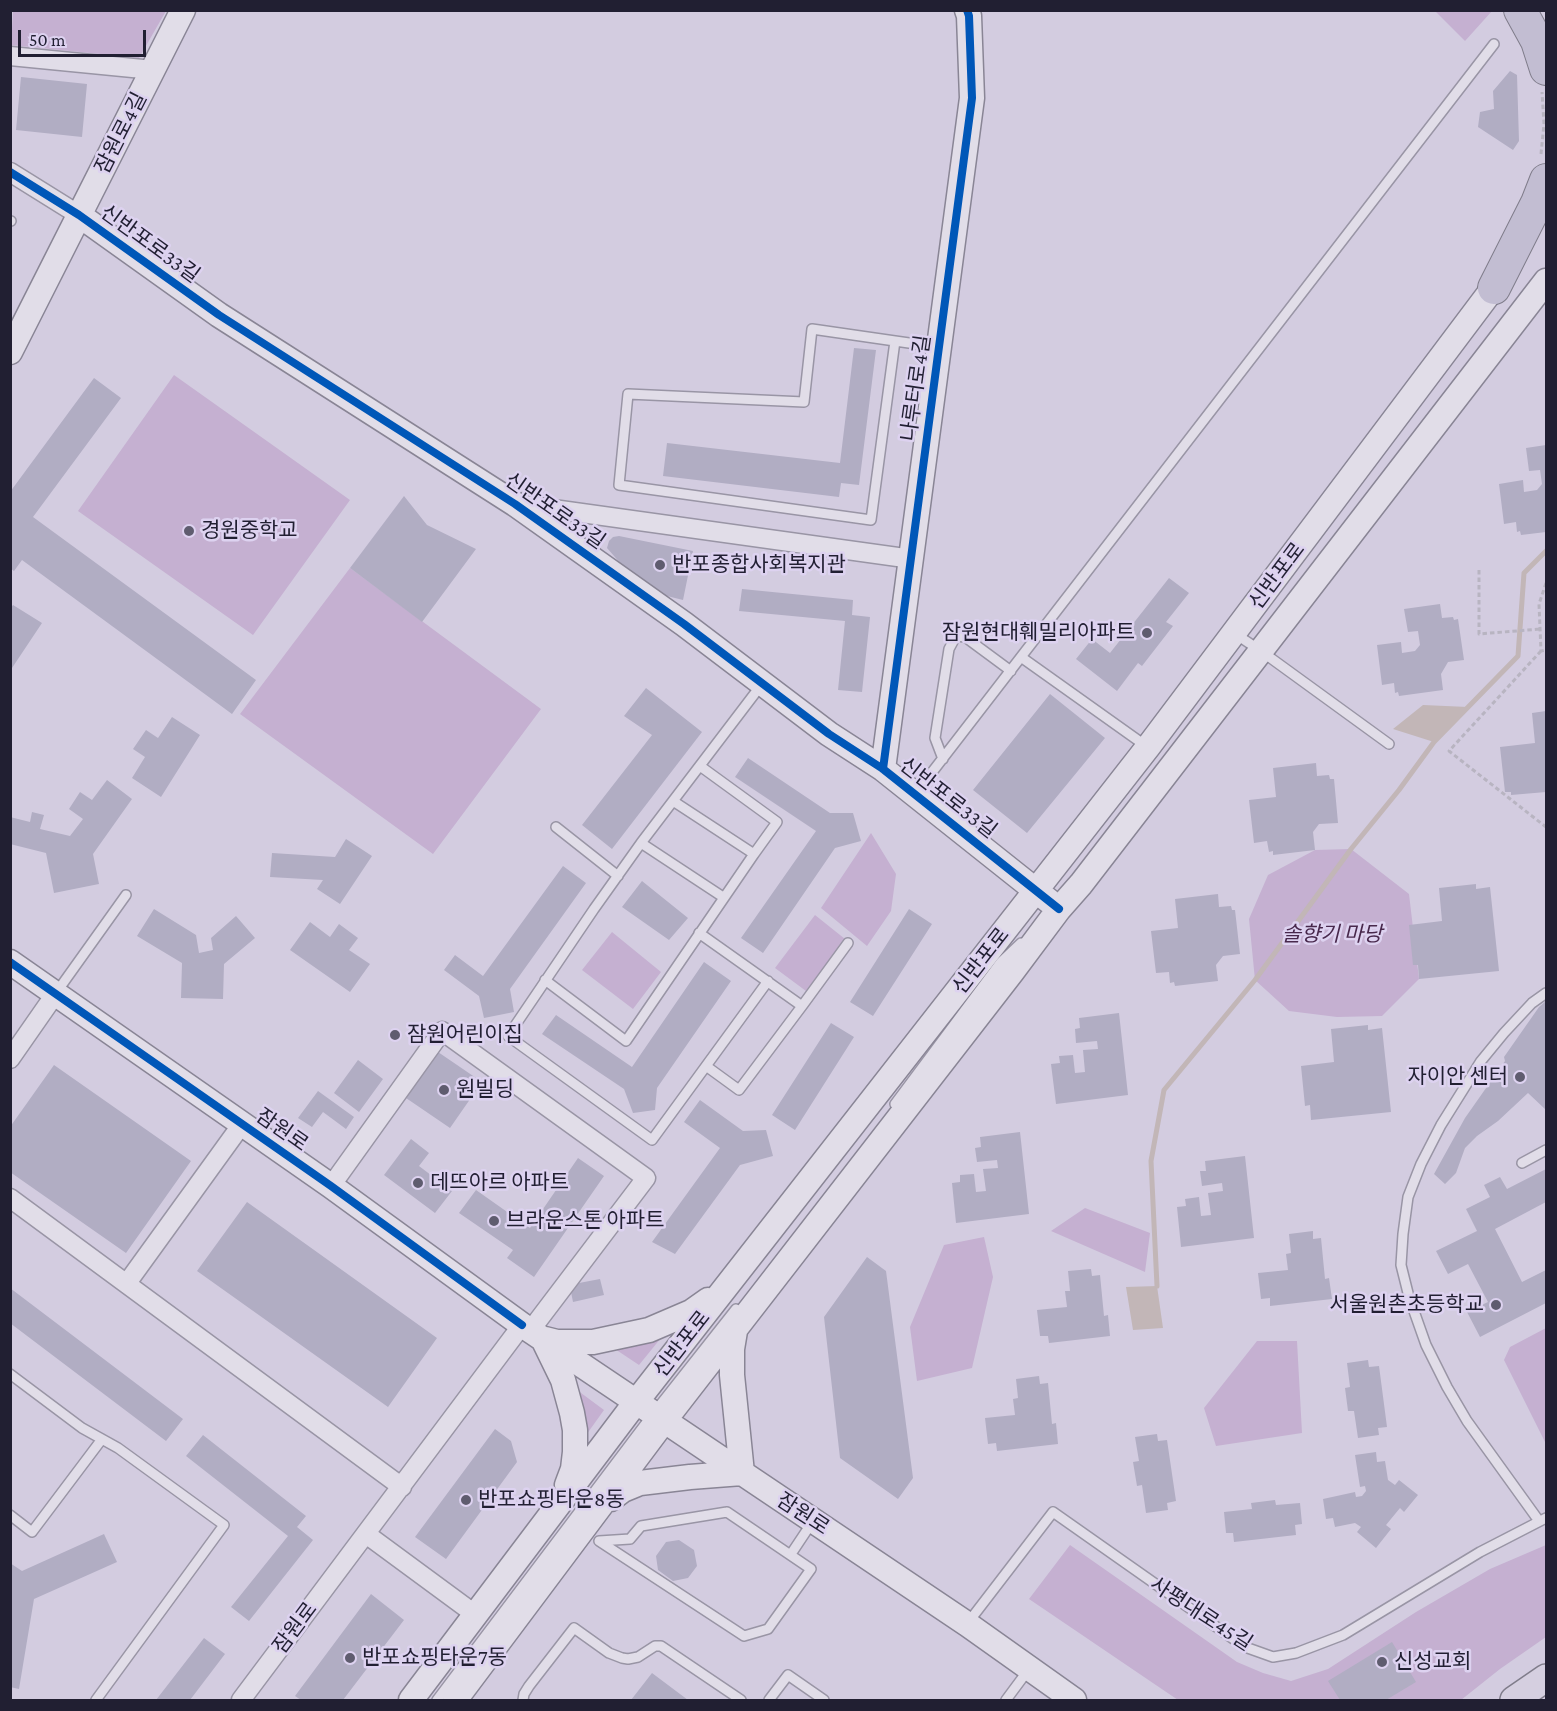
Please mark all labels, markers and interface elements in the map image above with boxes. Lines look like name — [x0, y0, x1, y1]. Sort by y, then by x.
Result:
scale bar — [21, 18, 148, 56]
text: 50 m — [29, 30, 66, 50]
street label: 잠원로4길 — [90, 88, 152, 178]
street label: 신반포로33길 — [95, 200, 205, 288]
street label: 나루터로4길 — [896, 333, 936, 443]
street label: 신반포로33길 — [500, 467, 610, 555]
place label: 경원중학교 — [201, 518, 298, 544]
marker: 경원중학교 — [182, 524, 196, 538]
street label: 신반포로 — [1244, 538, 1310, 614]
place label: 반포종합사회복지관 — [672, 552, 846, 578]
marker: 반포종합사회복지관 — [653, 558, 667, 572]
place label: 잠원현대훼밀리아파트 — [942, 620, 1135, 646]
marker: 잠원현대훼밀리아파트 — [1140, 626, 1154, 640]
street label: 신반포로33길 — [894, 752, 1002, 844]
park label: 솔향기 마당 — [1282, 922, 1382, 948]
street label: 신반포로 — [947, 923, 1015, 999]
place label: 잠원어린이집 — [407, 1022, 523, 1048]
marker: 잠원어린이집 — [388, 1028, 402, 1042]
place label: 자이안 센터 — [1407, 1064, 1508, 1090]
marker: 자이안 센터 — [1513, 1070, 1527, 1084]
place label: 원빌딩 — [456, 1077, 514, 1103]
marker: 원빌딩 — [437, 1083, 451, 1097]
street label: 잠원로 — [251, 1103, 313, 1157]
place label: 데뜨아르 아파트 — [430, 1170, 569, 1196]
marker: 데뜨아르 아파트 — [411, 1176, 425, 1190]
place label: 브라운스톤 아파트 — [506, 1208, 664, 1234]
marker: 브라운스톤 아파트 — [487, 1214, 501, 1228]
place label: 서울원촌초등학교 — [1329, 1292, 1484, 1318]
marker: 서울원촌초등학교 — [1489, 1298, 1503, 1312]
street label: 신반포로 — [648, 1306, 716, 1382]
place label: 반포쇼핑타운8동 — [478, 1487, 625, 1513]
street label: 잠원로 — [772, 1488, 834, 1540]
marker: 반포쇼핑타운8동 — [459, 1493, 473, 1507]
street label: 사평대로45길 — [1145, 1572, 1257, 1656]
street label: 잠원로 — [267, 1597, 323, 1659]
place label: 반포쇼핑타운7동 — [362, 1645, 507, 1671]
place label: 신성교회 — [1394, 1649, 1471, 1675]
marker: 반포쇼핑타운7동 — [343, 1651, 357, 1665]
marker: 신성교회 — [1375, 1655, 1389, 1669]

